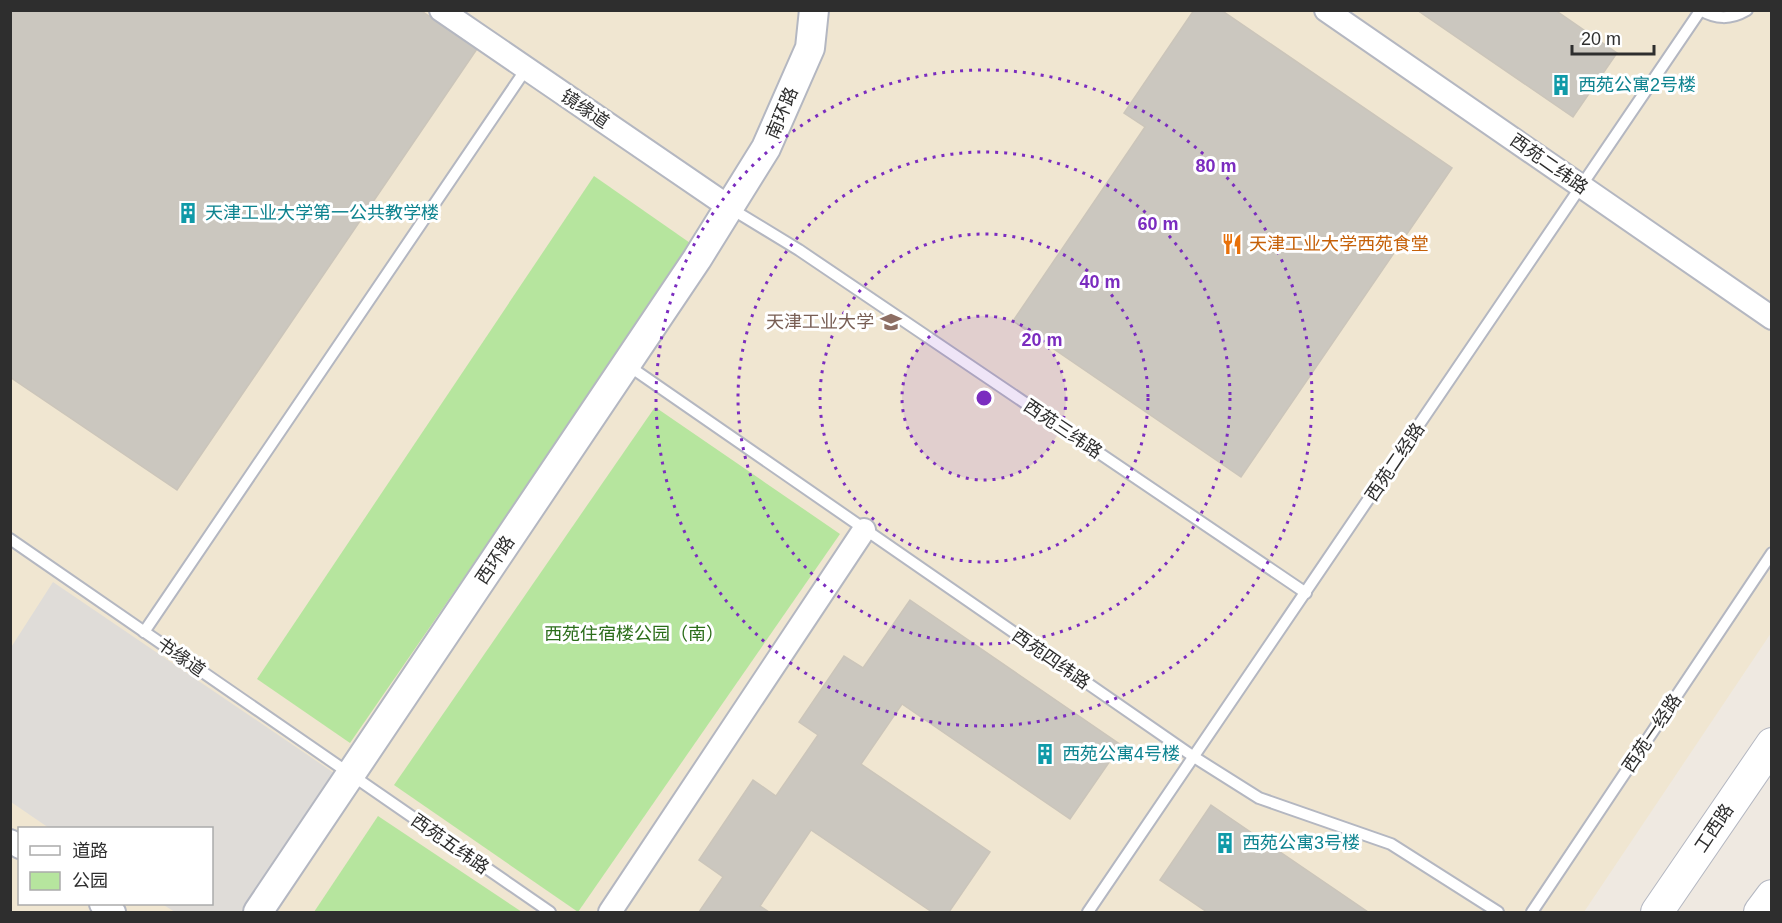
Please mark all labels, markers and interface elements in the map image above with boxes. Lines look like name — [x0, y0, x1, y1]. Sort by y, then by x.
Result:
scale bar — [1572, 18, 1654, 56]
text: 20 m — [1581, 29, 1621, 49]
building icon: 西苑公寓2号楼 — [1549, 73, 1573, 97]
place label: 西苑公寓2号楼 — [1578, 75, 1696, 95]
street label: 南环路 — [762, 84, 802, 142]
street label: 镜缘道 — [557, 86, 613, 132]
street label: 西苑二纬路 — [1506, 130, 1592, 198]
text: 80 m — [1195, 156, 1237, 176]
building icon: 天津工业大学第一公共教学楼 — [176, 201, 200, 225]
place label: 天津工业大学第一公共教学楼 — [205, 203, 439, 223]
text: 60 m — [1137, 214, 1179, 234]
restaurant icon: 天津工业大学西苑食堂 — [1220, 232, 1244, 256]
place label: 天津工业大学西苑食堂 — [1249, 234, 1429, 254]
text: 40 m — [1079, 272, 1121, 292]
school or university icon: 天津工业大学 — [879, 310, 903, 334]
place label: 天津工业大学 — [766, 312, 874, 332]
text: 20 m — [1021, 330, 1063, 350]
centre of rings — [974, 388, 994, 408]
street label: 西苑三纬路 — [1020, 396, 1106, 462]
street label: 西苑二经路 — [1362, 419, 1428, 505]
street label: 西环路 — [472, 532, 518, 588]
park label: 西苑住宿楼公园（南） — [544, 624, 724, 644]
street label: 西苑四纬路 — [1008, 625, 1094, 693]
street label: 书缘道 — [153, 633, 209, 681]
street label: 西苑一经路 — [1619, 690, 1685, 776]
building icon: 西苑公寓4号楼 — [1033, 742, 1057, 766]
place label: 西苑公寓4号楼 — [1062, 744, 1180, 764]
street label: 工西路 — [1691, 800, 1737, 856]
street label: 西苑五纬路 — [407, 810, 493, 878]
legend — [18, 827, 213, 905]
building icon: 西苑公寓3号楼 — [1213, 831, 1237, 855]
place label: 西苑公寓3号楼 — [1242, 833, 1360, 853]
text: 道路 — [72, 841, 108, 861]
text: 公园 — [72, 871, 108, 891]

